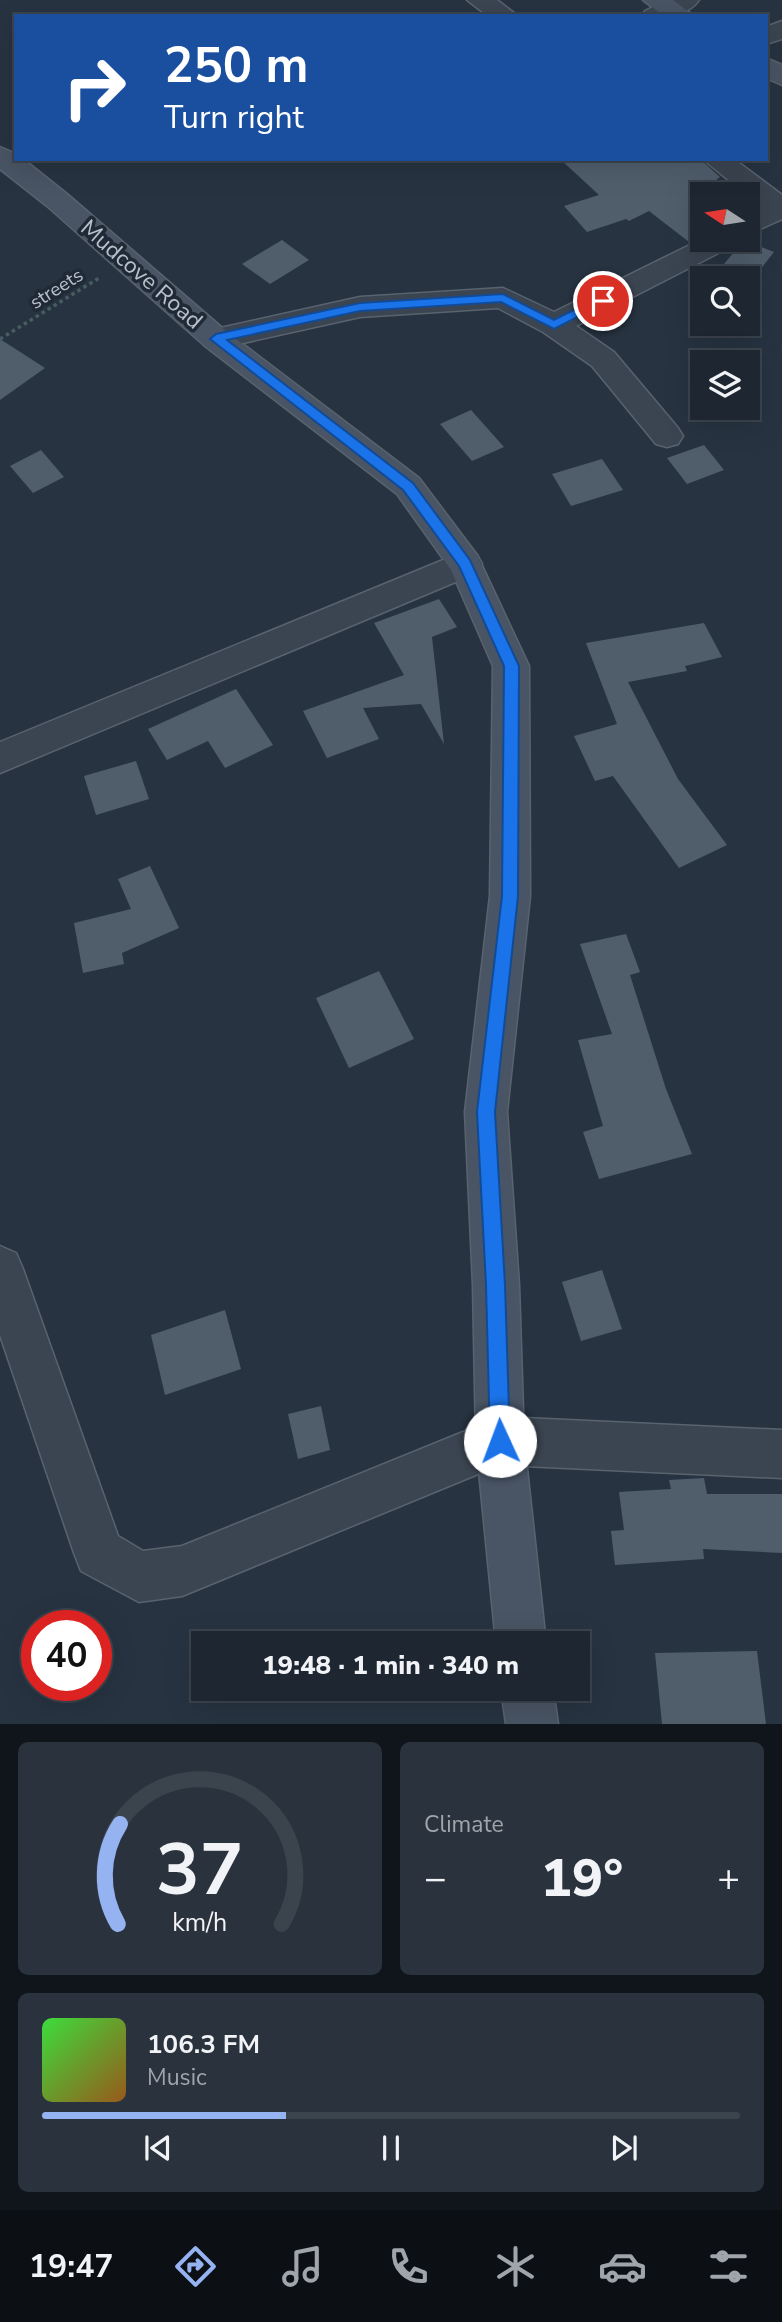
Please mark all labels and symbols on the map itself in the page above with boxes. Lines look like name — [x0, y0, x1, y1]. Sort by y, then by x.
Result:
north arrow — [690, 182, 760, 252]
street label: Mudcove Road — [74, 213, 209, 336]
street label: streets — [25, 262, 88, 315]
pin — [573, 271, 633, 331]
position arrow — [463, 1404, 537, 1478]
speed limit sign: 40 — [21, 1610, 112, 1701]

